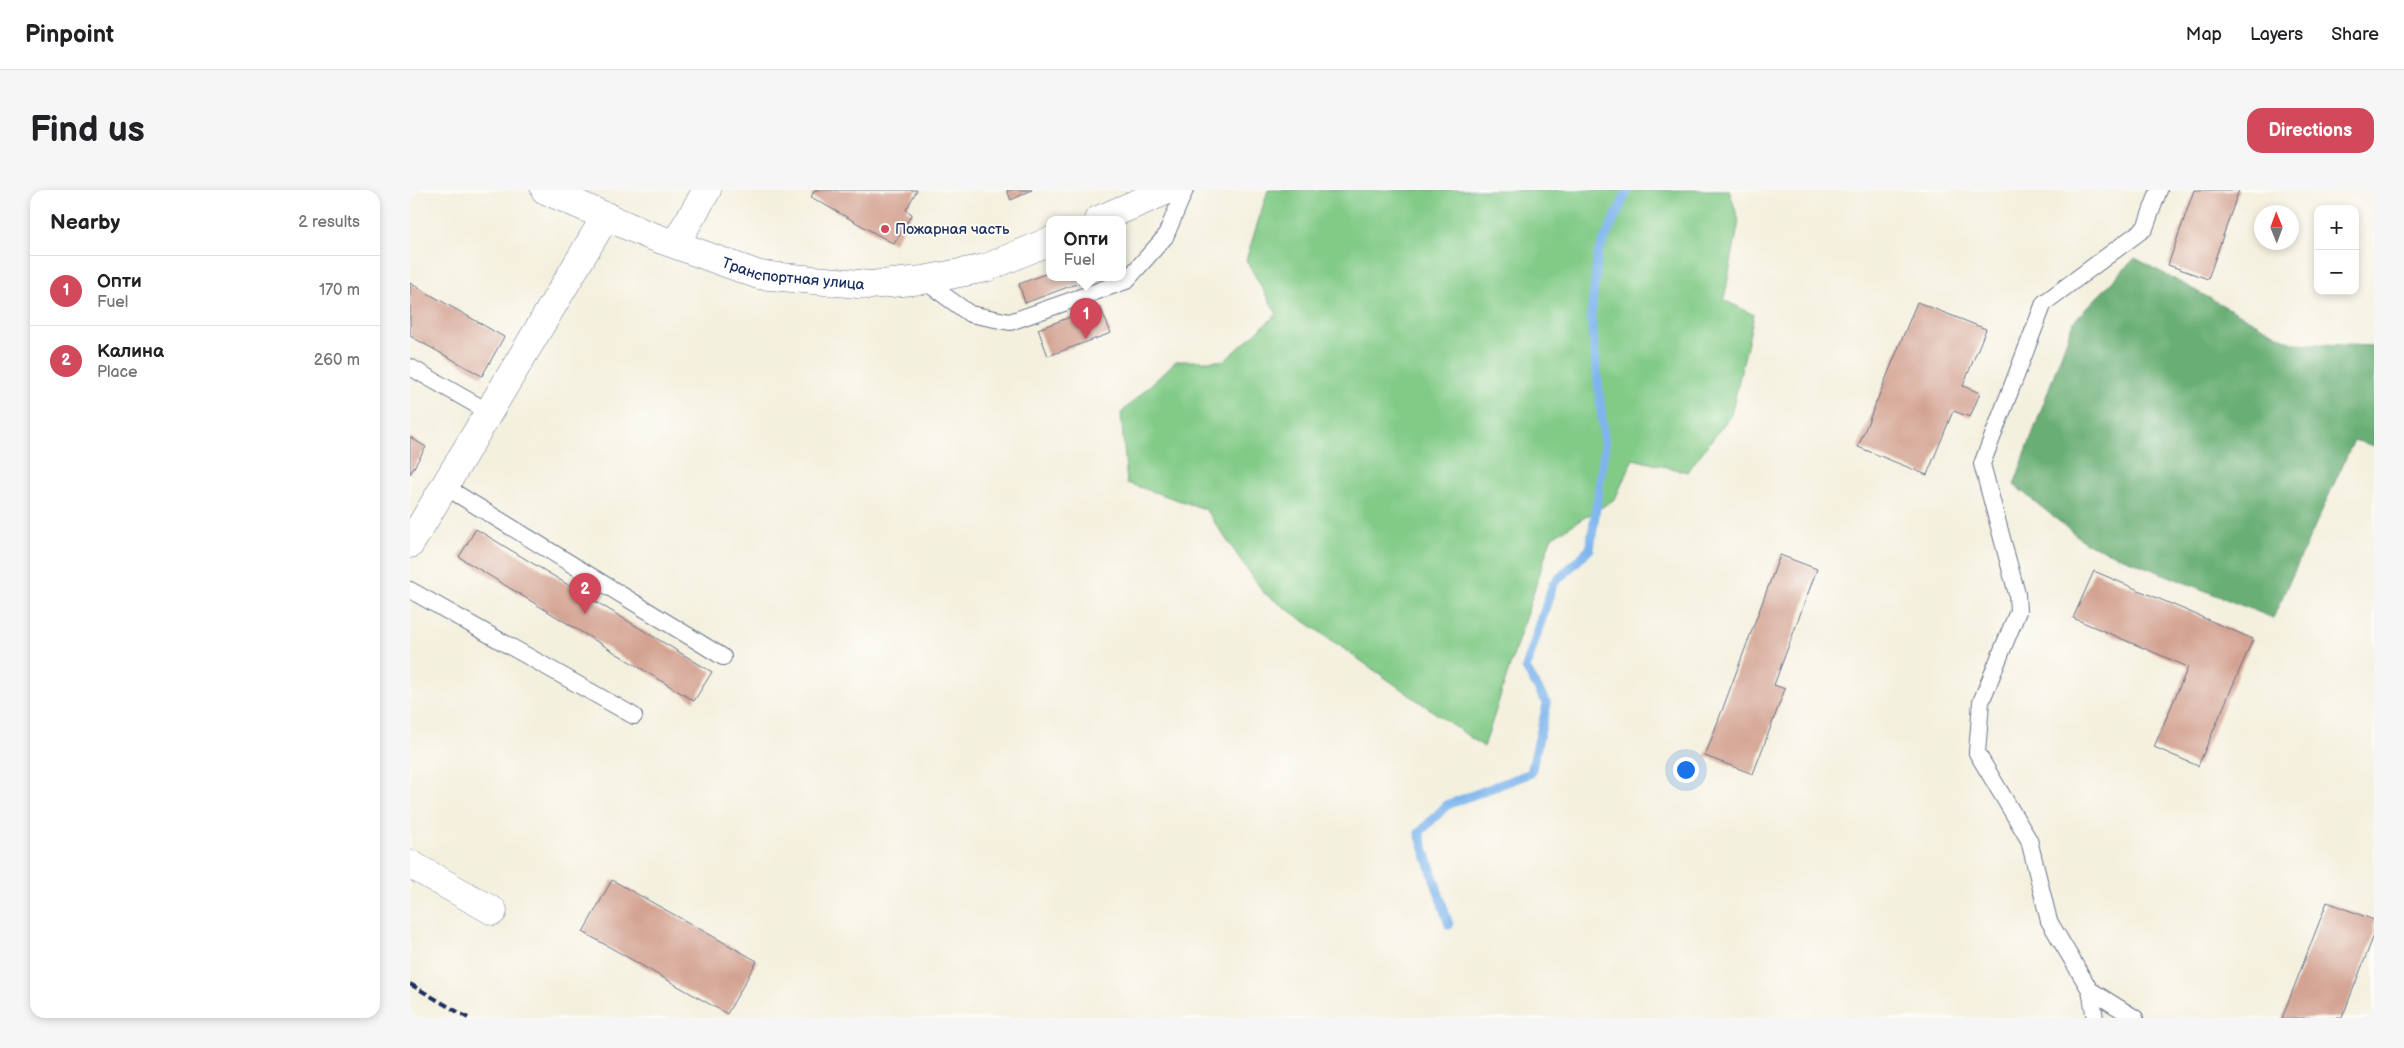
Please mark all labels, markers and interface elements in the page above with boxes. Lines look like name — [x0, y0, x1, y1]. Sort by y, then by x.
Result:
text: Pinpoint — [25, 20, 114, 49]
text: Map — [2186, 24, 2222, 45]
text: Layers — [2250, 24, 2303, 45]
text: Share — [2331, 24, 2379, 45]
button: Directions — [2247, 108, 2374, 153]
text: Find us — [30, 109, 145, 152]
north arrow — [2254, 205, 2299, 250]
map controls — [2314, 205, 2359, 295]
button: + — [2314, 205, 2359, 250]
text: Nearby — [50, 210, 120, 235]
text: 2 results — [298, 213, 360, 232]
popup — [1046, 216, 1126, 281]
place label: Пожарная часть — [895, 220, 1010, 239]
marker: Пожарная часть — [879, 223, 891, 235]
text: Опти — [1064, 228, 1108, 251]
button: − — [2314, 250, 2359, 295]
text: Fuel — [1064, 251, 1095, 270]
street label: Транспортная улица — [719, 253, 866, 294]
text: Опти — [97, 270, 142, 293]
text: 1 — [63, 281, 69, 300]
text: 170 m — [319, 281, 360, 300]
text: Fuel — [97, 293, 128, 312]
pin: 1 — [1070, 298, 1102, 339]
text: Калина — [97, 340, 164, 363]
text: 2 — [61, 351, 71, 370]
text: 260 m — [314, 351, 360, 370]
text: Place — [97, 363, 138, 382]
pin: 2 — [569, 573, 601, 614]
your location — [1673, 757, 1699, 783]

